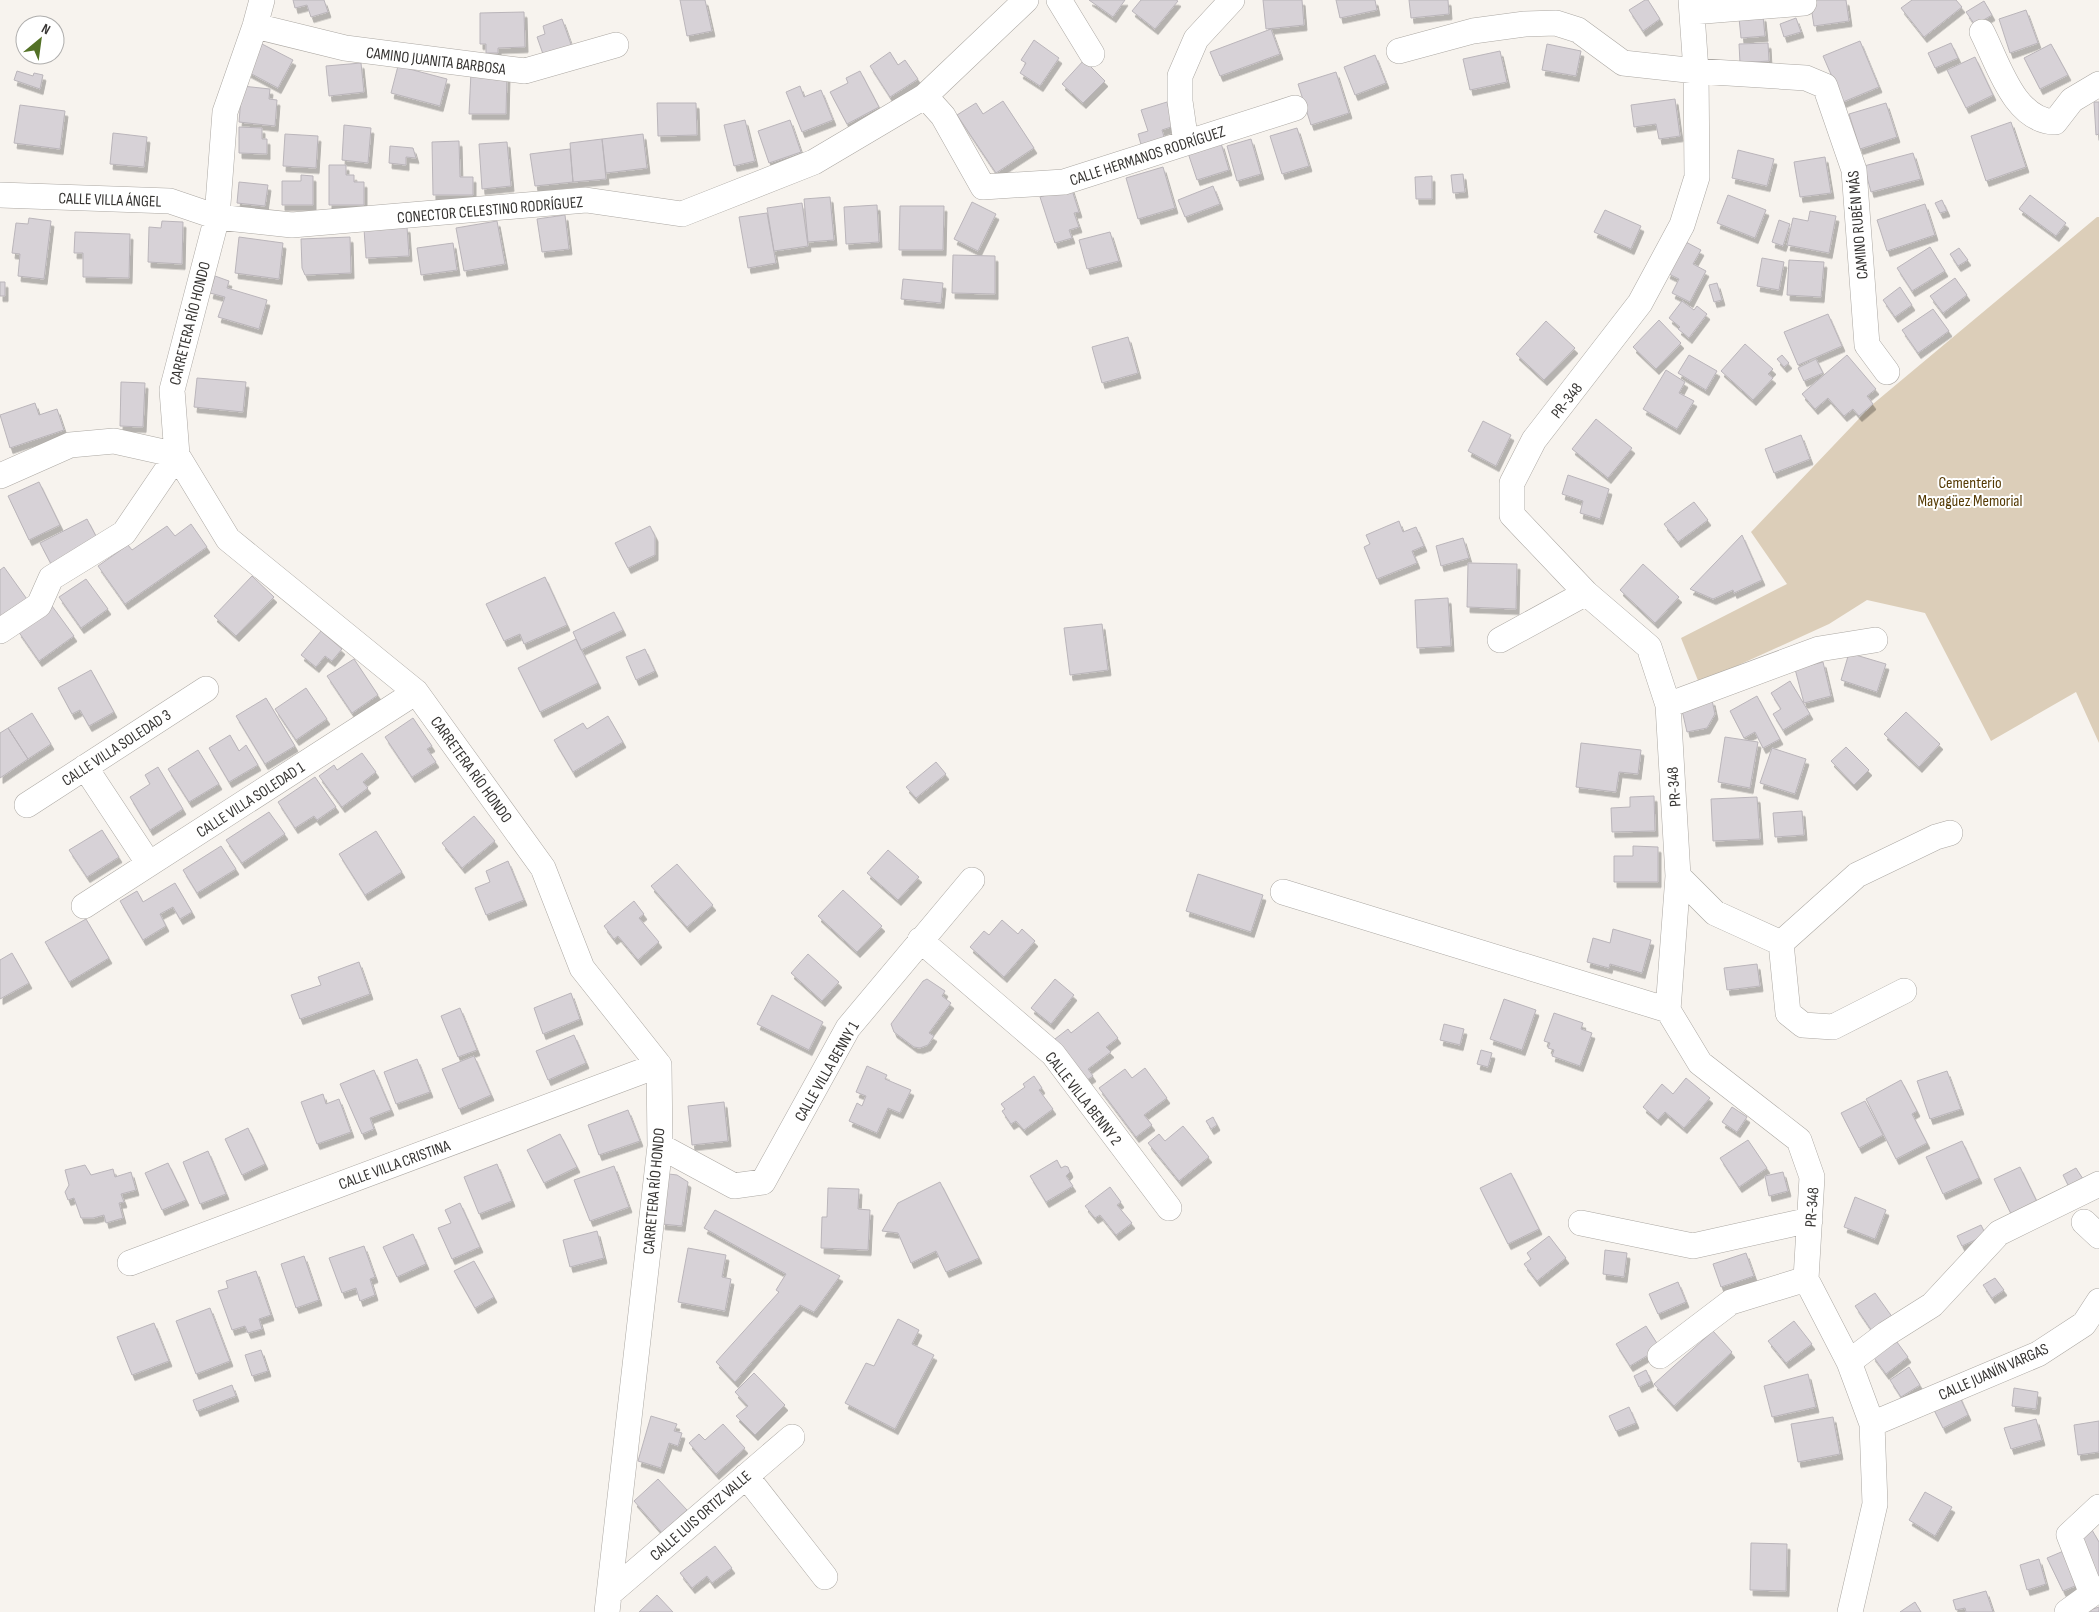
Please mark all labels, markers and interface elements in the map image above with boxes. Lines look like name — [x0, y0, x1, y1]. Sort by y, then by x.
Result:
north arrow — [15, 15, 65, 65]
text: N — [39, 20, 53, 38]
street label: CAMINO JUANITA BARBOSA — [365, 44, 507, 79]
street label: CALLE HERMANOS RODRÍGUEZ — [1067, 122, 1228, 191]
street label: CAMINO RUBÉN MÁS — [1844, 170, 1873, 280]
street label: CALLE VILLA ÁNGEL — [58, 189, 162, 212]
street label: CONECTOR CELESTINO RODRÍGUEZ — [396, 193, 584, 228]
street label: CARRETERA RÍO HONDO — [166, 259, 215, 387]
street label: PR-348 — [1547, 379, 1587, 423]
park label: Cementerio Mayagüez Memorial — [1918, 474, 2023, 511]
street label: CALLE VILLA SOLEDAD 3 — [59, 706, 175, 791]
street label: CARRETERA RÍO HONDO — [426, 713, 516, 827]
street label: CALLE VILLA SOLEDAD 1 — [193, 758, 309, 842]
street label: PR-348 — [1664, 766, 1685, 808]
street label: CALLE VILLA BENNY 1 — [791, 1018, 864, 1125]
street label: CALLE VILLA BENNY 2 — [1040, 1048, 1125, 1149]
street label: CARRETERA RÍO HONDO — [640, 1127, 669, 1255]
street label: CALLE VILLA CRISTINA — [336, 1136, 453, 1194]
street label: PR-348 — [1802, 1186, 1823, 1228]
street label: CALLE JUANÍN VARGAS — [1936, 1340, 2052, 1405]
street label: CALLE LUIS ORTIZ VALLE — [647, 1467, 755, 1565]

